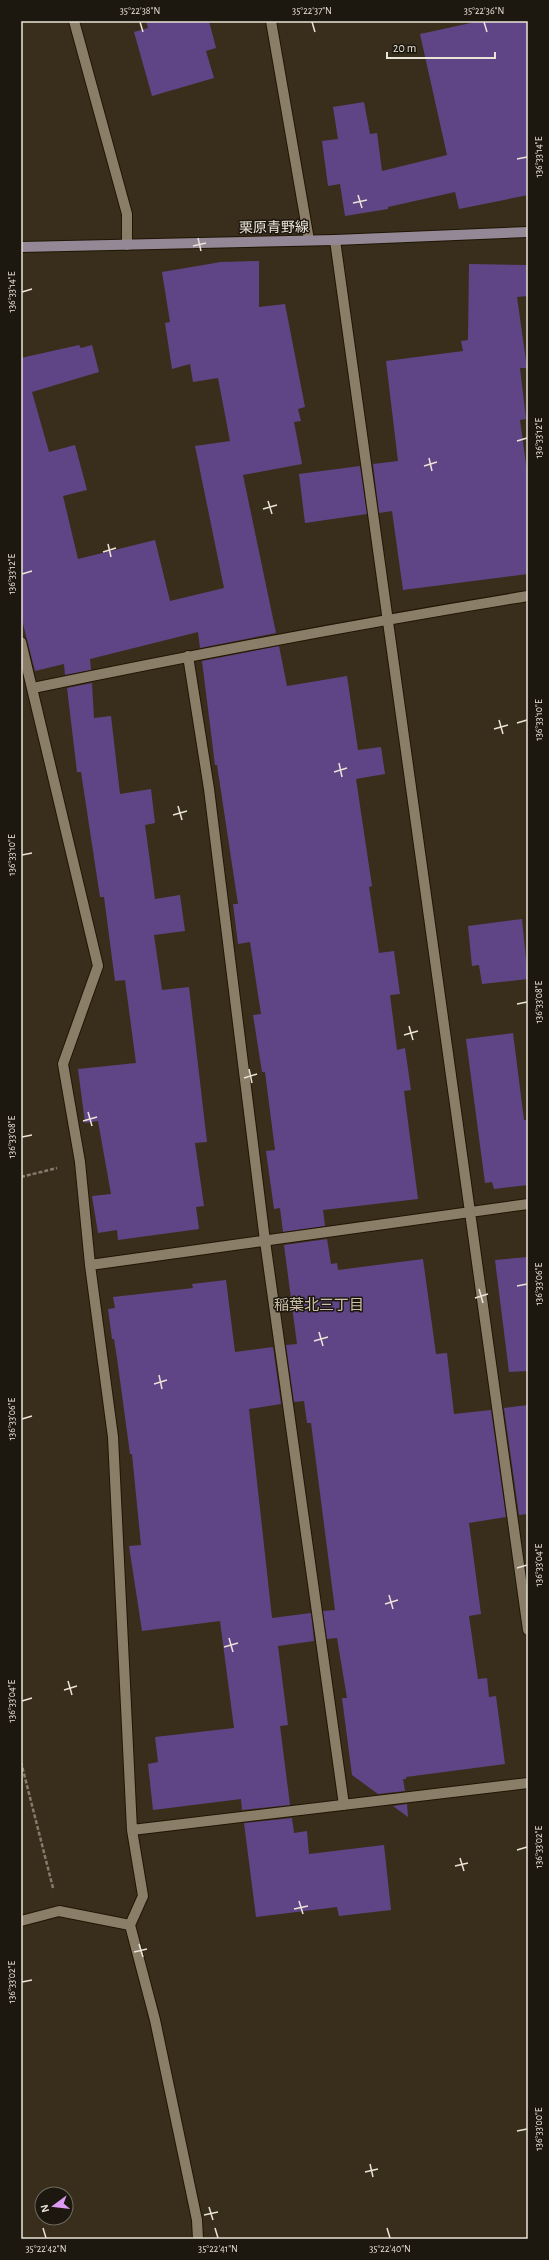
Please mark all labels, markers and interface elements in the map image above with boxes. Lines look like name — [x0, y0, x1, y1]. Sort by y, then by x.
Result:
text: 35°22'38"N — [120, 6, 160, 16]
text: 35°22'37"N — [292, 6, 332, 16]
text: 35°22'36"N — [464, 6, 504, 16]
scale bar — [387, 34, 495, 60]
text: 20 m — [393, 42, 416, 54]
text: 136°33'14"E — [534, 136, 544, 177]
street label: 栗原青野線 — [239, 219, 309, 236]
text: 136°33'14"E — [7, 271, 17, 312]
text: 136°33'12"E — [534, 417, 544, 458]
text: 136°33'12"E — [7, 553, 17, 594]
text: 136°33'10"E — [534, 699, 544, 741]
text: 136°33'10"E — [7, 834, 17, 876]
text: 136°33'08"E — [534, 980, 544, 1023]
text: 136°33'08"E — [7, 1115, 17, 1158]
text: 136°33'06"E — [534, 1262, 544, 1305]
district label: 稲葉北三丁目 — [274, 1296, 364, 1313]
text: 136°33'06"E — [7, 1397, 17, 1440]
text: 136°33'04"E — [534, 1543, 544, 1586]
text: 136°33'04"E — [7, 1679, 17, 1722]
text: 136°33'02"E — [534, 1826, 544, 1868]
text: 136°33'02"E — [7, 1961, 17, 2003]
text: 136°33'00"E — [534, 2107, 544, 2151]
north arrow — [34, 2186, 74, 2226]
text: N — [39, 2203, 51, 2214]
text: 35°22'42"N — [26, 2244, 66, 2254]
text: 35°22'41"N — [198, 2244, 238, 2254]
text: 35°22'40"N — [369, 2244, 411, 2254]

